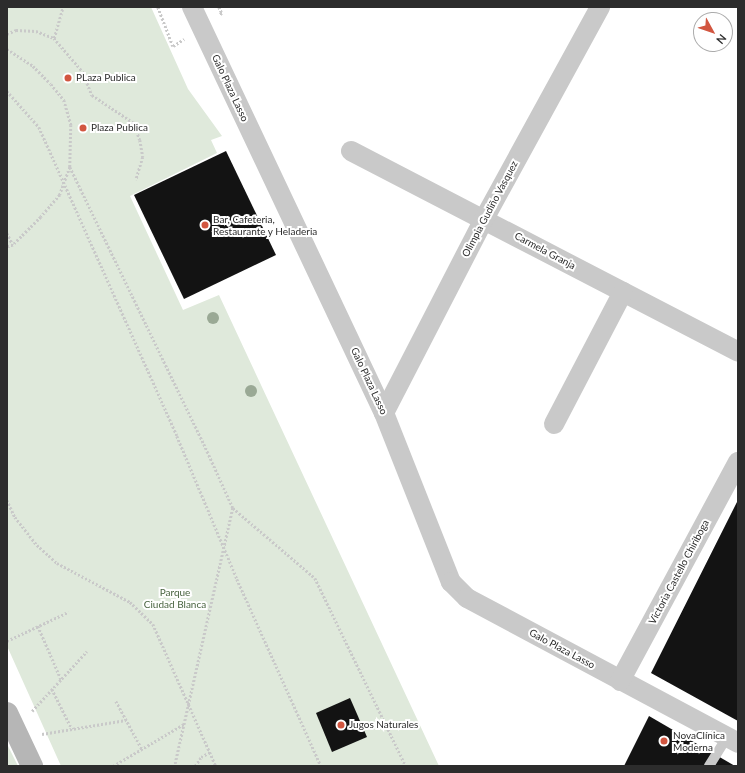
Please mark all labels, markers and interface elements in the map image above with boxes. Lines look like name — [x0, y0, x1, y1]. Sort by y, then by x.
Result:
north arrow — [693, 12, 733, 52]
text: N — [714, 32, 730, 47]
street label: Galo Plaza Lasso — [209, 53, 251, 123]
place label: PLaza Publica — [76, 72, 136, 84]
marker: PLaza Publica — [63, 73, 73, 83]
place label: Plaza Publica — [91, 122, 148, 134]
marker: Plaza Publica — [78, 123, 88, 133]
street label: Olimpia Gudiño Vasquez — [460, 159, 520, 259]
place label: Bar, Cafeteria, Restaurante y Heladeria — [213, 213, 318, 236]
marker: Bar, Cafeteria, Restaurante y Heladeria — [200, 220, 210, 230]
street label: Carmela Granja — [512, 230, 578, 272]
street label: Galo Plaza Lasso — [348, 346, 390, 416]
street label: Victoria Castello Chiriboga — [646, 518, 712, 626]
park label: Parque Ciudad Blanca — [144, 586, 206, 610]
street label: Galo Plaza Lasso — [527, 627, 597, 671]
place label: Jugos Naturales — [349, 719, 418, 731]
marker: Jugos Naturales — [336, 720, 346, 730]
place label: NovaClínica Moderna — [673, 729, 725, 752]
marker: NovaClínica Moderna — [658, 735, 670, 747]

